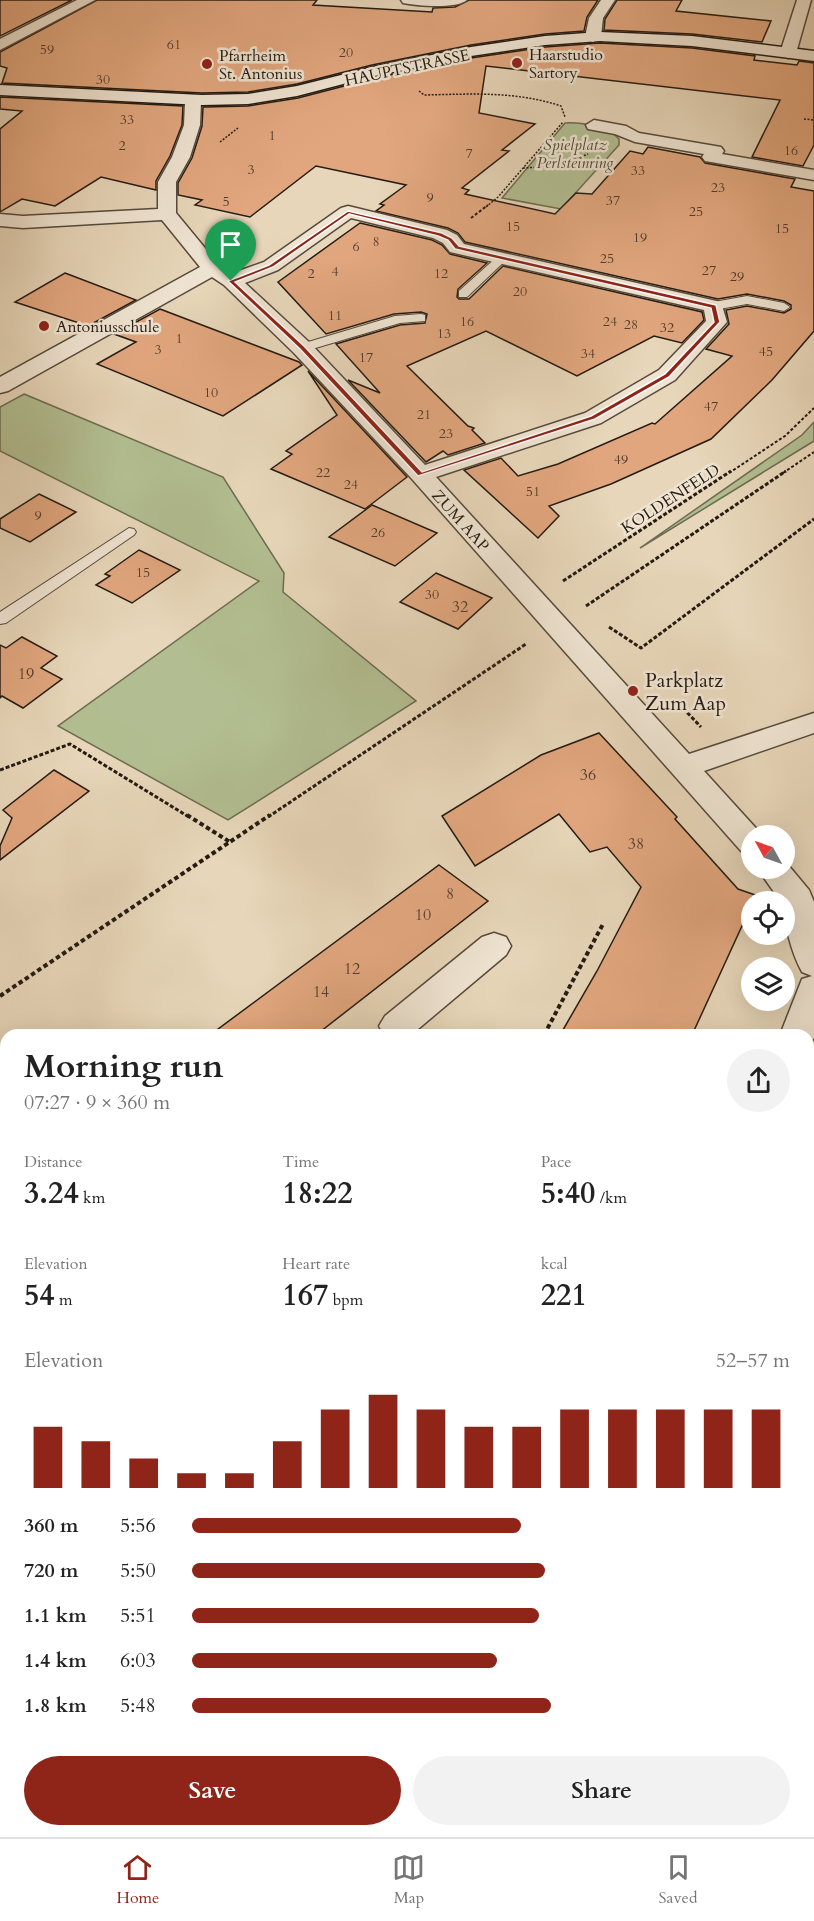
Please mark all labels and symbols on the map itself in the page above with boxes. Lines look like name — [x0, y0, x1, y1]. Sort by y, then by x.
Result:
house number: 61 — [167, 35, 181, 54]
house number: 59 — [40, 40, 54, 59]
house number: 20 — [339, 43, 353, 62]
street label: HAUPTSTRASSE — [343, 44, 472, 92]
place label: Haarstudio Sartory — [529, 44, 603, 84]
place label: Pfarrheim St. Antonius — [219, 45, 302, 85]
marker: Haarstudio Sartory — [510, 56, 524, 70]
marker: Pfarrheim St. Antonius — [200, 57, 214, 71]
house number: 30 — [96, 70, 110, 89]
house number: 33 — [120, 110, 134, 129]
house number: 1 — [268, 126, 276, 145]
park label: Spielplatz Perlsteinring — [536, 134, 614, 174]
house number: 2 — [118, 136, 126, 155]
house number: 16 — [784, 141, 798, 160]
house number: 7 — [465, 144, 473, 163]
house number: 3 — [247, 160, 255, 179]
house number: 33 — [631, 161, 645, 180]
house number: 23 — [711, 178, 725, 197]
house number: 9 — [426, 188, 434, 207]
house number: 37 — [606, 191, 620, 210]
house number: 5 — [222, 192, 230, 211]
house number: 25 — [689, 202, 703, 221]
house number: 15 — [506, 217, 520, 236]
pin — [205, 219, 256, 281]
house number: 15 — [775, 219, 789, 238]
house number: 19 — [633, 228, 647, 247]
house number: 8 — [372, 232, 380, 251]
house number: 6 — [352, 237, 360, 256]
house number: 25 — [600, 249, 614, 268]
house number: 27 — [702, 261, 716, 280]
house number: 4 — [331, 262, 339, 281]
house number: 2 — [307, 264, 315, 283]
house number: 12 — [434, 264, 448, 283]
house number: 29 — [730, 267, 744, 286]
house number: 20 — [513, 282, 527, 301]
house number: 11 — [328, 306, 342, 325]
house number: 16 — [460, 312, 474, 331]
house number: 24 — [603, 312, 617, 331]
house number: 28 — [624, 315, 638, 334]
place label: Antoniusschule — [56, 316, 159, 338]
house number: 32 — [660, 318, 674, 337]
marker: Antoniusschule — [37, 319, 51, 333]
house number: 13 — [437, 324, 451, 343]
house number: 1 — [175, 329, 183, 348]
house number: 3 — [154, 340, 162, 359]
house number: 45 — [759, 342, 773, 361]
house number: 34 — [581, 344, 595, 363]
house number: 17 — [359, 348, 373, 367]
house number: 10 — [204, 383, 218, 402]
house number: 47 — [704, 397, 718, 416]
house number: 21 — [417, 405, 431, 424]
house number: 23 — [439, 424, 453, 443]
house number: 49 — [614, 450, 628, 469]
street label: KOLDENFELD — [617, 459, 724, 539]
house number: 22 — [316, 463, 330, 482]
house number: 24 — [344, 475, 358, 494]
house number: 51 — [526, 482, 540, 501]
street label: ZUM AAP — [427, 485, 494, 556]
house number: 9 — [34, 506, 42, 525]
house number: 26 — [371, 523, 385, 542]
house number: 15 — [136, 563, 150, 582]
house number: 30 — [425, 585, 439, 604]
house number: 32 — [452, 596, 468, 618]
house number: 19 — [18, 663, 34, 685]
place label: Parkplatz Zum Aap — [645, 667, 726, 717]
marker: Parkplatz Zum Aap — [626, 684, 640, 698]
house number: 36 — [580, 764, 596, 786]
north arrow — [741, 825, 795, 879]
house number: 38 — [628, 833, 644, 855]
house number: 8 — [446, 883, 454, 905]
house number: 10 — [415, 904, 431, 926]
house number: 12 — [344, 958, 360, 980]
house number: 14 — [313, 981, 329, 1003]

